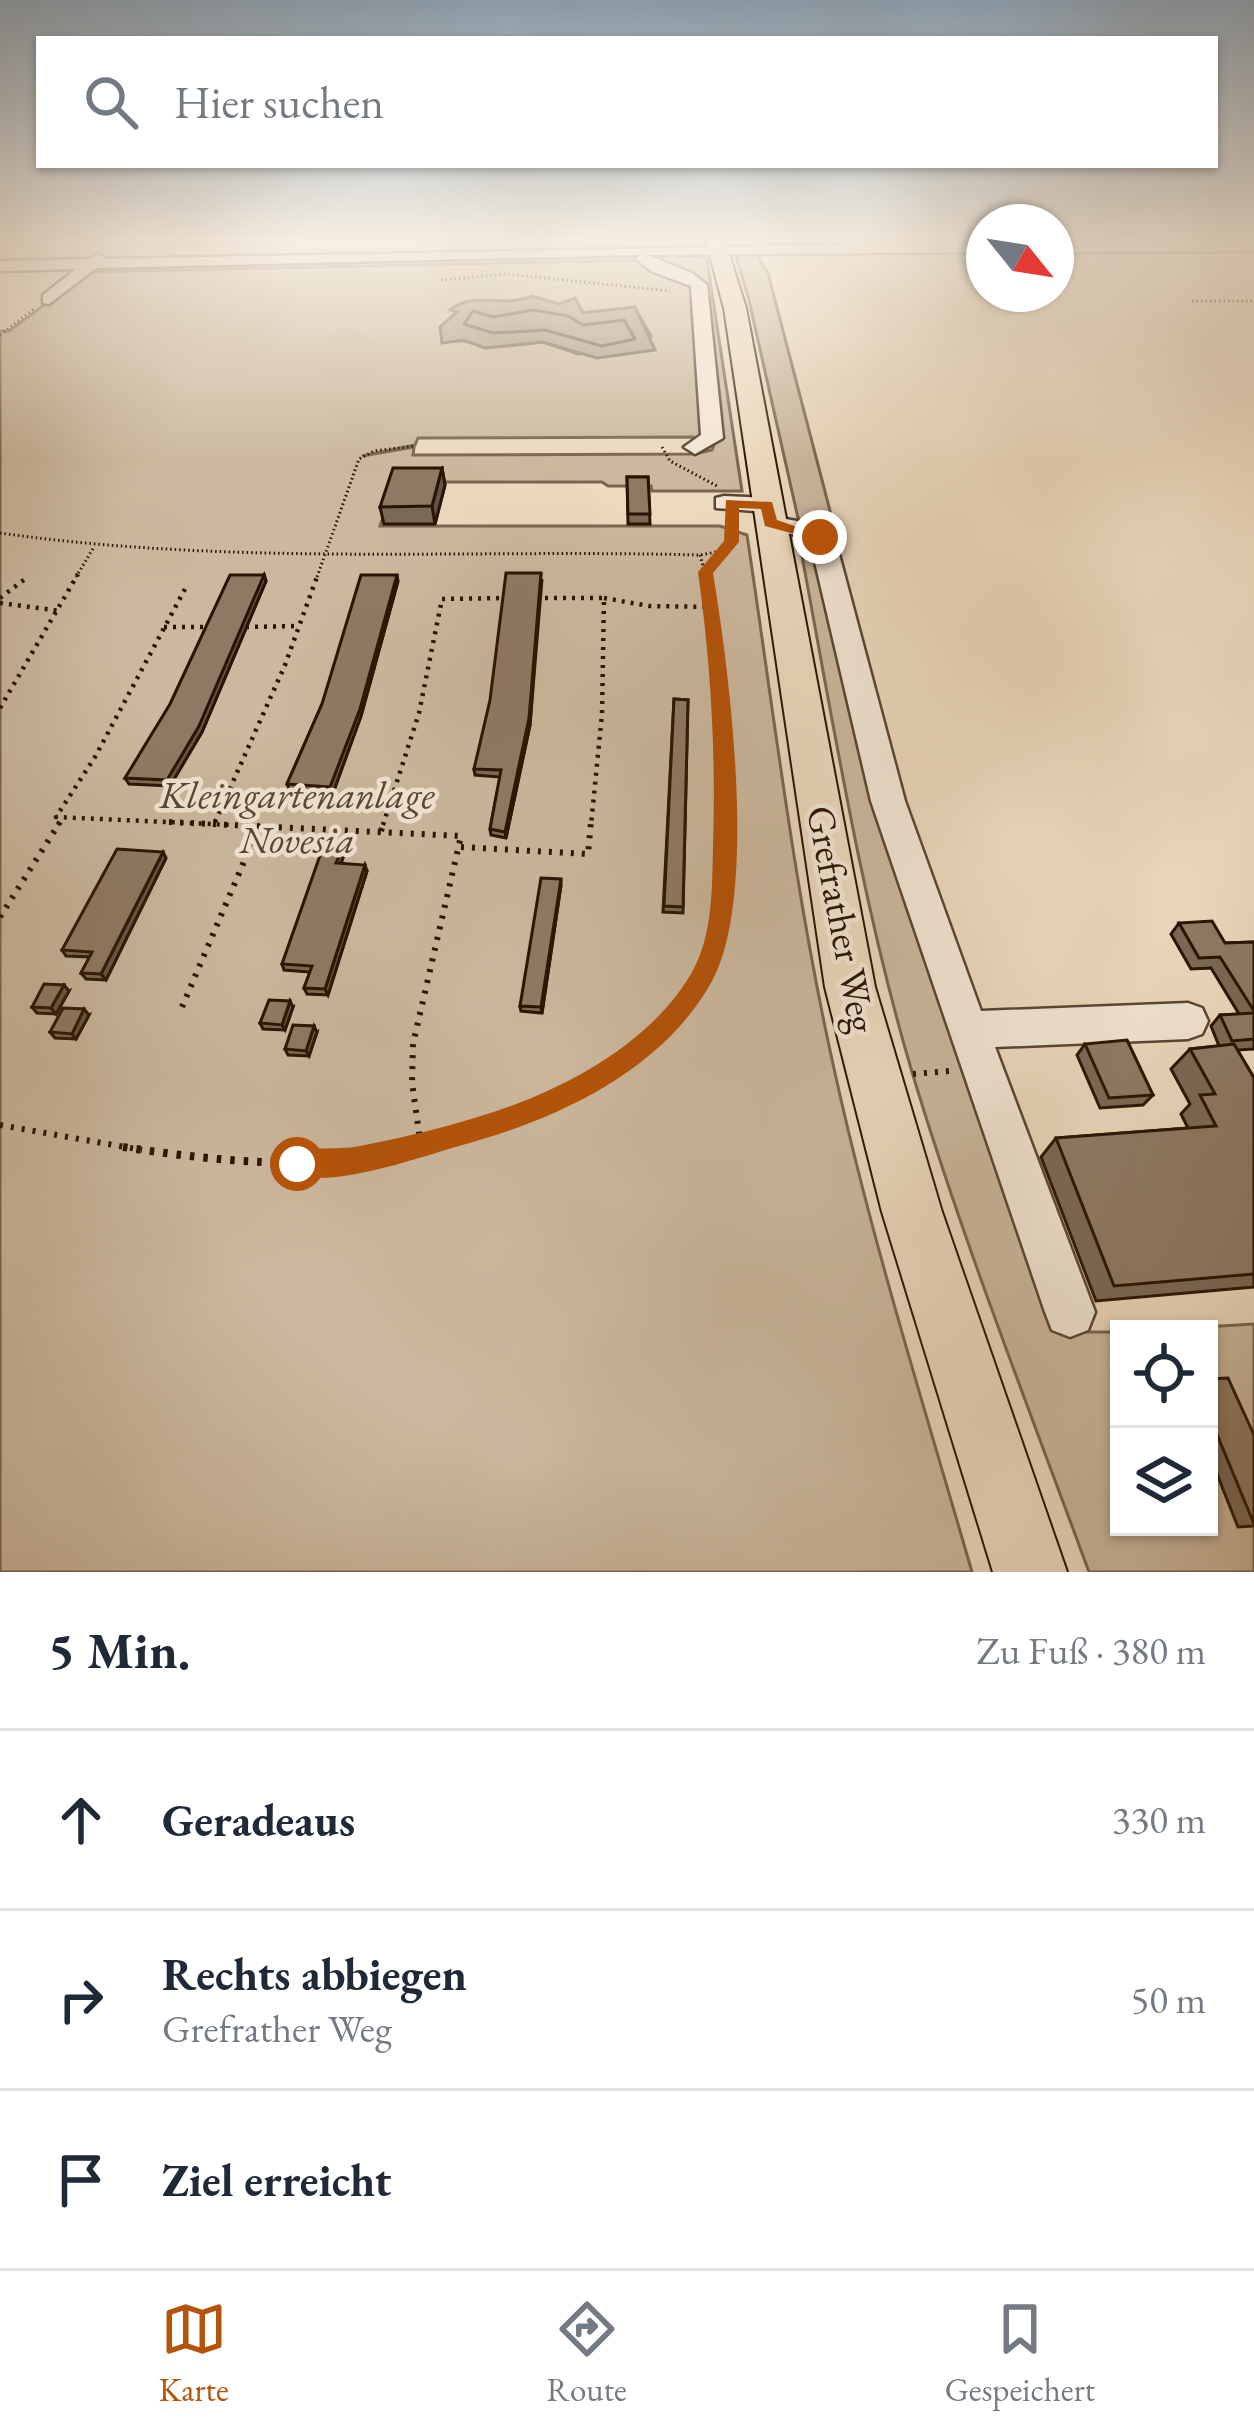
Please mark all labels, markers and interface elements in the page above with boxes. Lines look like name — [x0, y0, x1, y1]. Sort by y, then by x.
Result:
search box — [36, 36, 1218, 168]
icon: search — [78, 69, 144, 135]
text: Hier suchen — [174, 73, 384, 131]
north arrow — [966, 204, 1074, 312]
route end — [793, 510, 847, 564]
park label: Kleingartenanlage Novesia — [159, 769, 435, 865]
street label: Grefrather Weg — [795, 801, 889, 1038]
route start — [270, 1137, 324, 1191]
map controls — [1110, 1320, 1218, 1536]
button: locate — [1110, 1320, 1218, 1428]
button: layers — [1110, 1428, 1218, 1536]
text: 5 Min. — [48, 1617, 190, 1683]
text: Zu Fuß · 380 m — [976, 1625, 1206, 1676]
icon: ahead — [48, 1787, 114, 1853]
text: Geradeaus — [162, 1791, 355, 1849]
text: 330 m — [1112, 1794, 1206, 1845]
text: Rechts abbiegen — [162, 1945, 467, 2003]
icon: right — [48, 1967, 114, 2033]
text: 50 m — [1130, 1974, 1206, 2025]
text: Grefrather Weg — [162, 2003, 392, 2054]
icon: arrive — [48, 2147, 114, 2213]
text: Ziel erreicht — [162, 2151, 391, 2209]
tab: Karte — [159, 2296, 229, 2411]
tab: Route — [547, 2296, 627, 2411]
tab: Gespeichert — [945, 2296, 1095, 2411]

